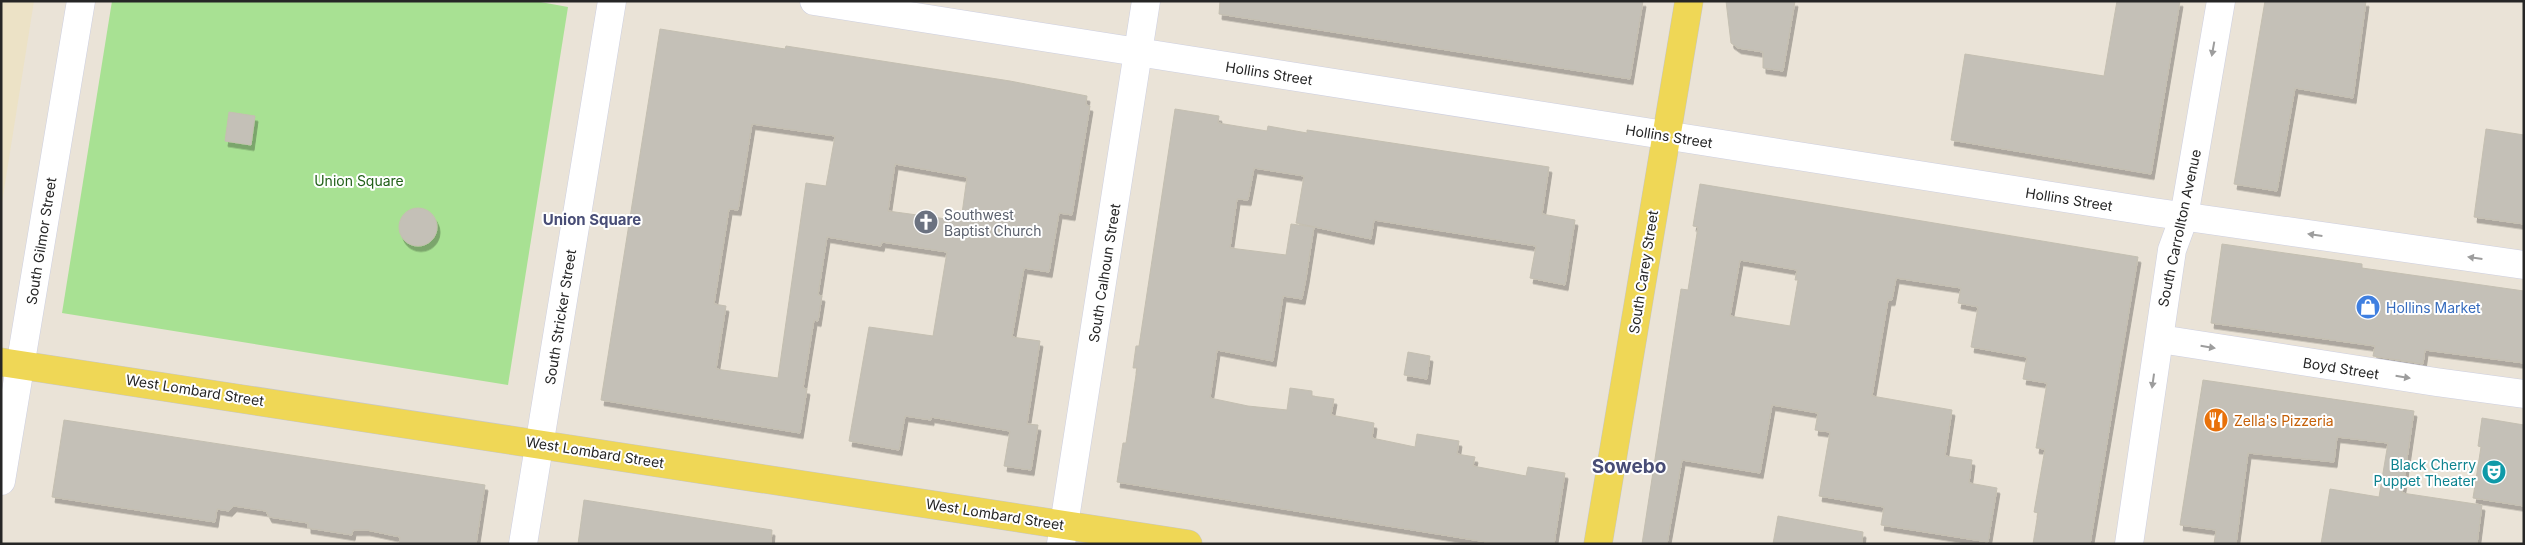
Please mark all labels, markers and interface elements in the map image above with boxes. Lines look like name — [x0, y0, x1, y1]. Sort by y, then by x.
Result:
one-way arrow — [2208, 42, 2216, 58]
street label: Hollins Street — [1224, 58, 1314, 88]
street label: Hollins Street — [1624, 121, 1714, 151]
street label: South Carrollton Avenue — [2154, 148, 2204, 308]
park label: Union Square — [314, 172, 404, 189]
street label: South Gilmor Street — [23, 176, 60, 306]
street label: Hollins Street — [2024, 184, 2114, 214]
street label: South Calhoun Street — [1085, 202, 1123, 344]
place label: Southwest Baptist Church — [944, 206, 1042, 239]
church icon: Southwest Baptist Church — [913, 209, 939, 235]
street label: South Carey Street — [1625, 209, 1661, 335]
district label: Union Square — [543, 210, 641, 229]
one-way arrow — [2306, 231, 2322, 239]
street label: South Stricker Street — [541, 248, 579, 386]
one-way arrow — [2467, 254, 2483, 262]
shop icon: Hollins Market — [2355, 294, 2381, 320]
place label: Hollins Market — [2386, 299, 2481, 316]
one-way arrow — [2200, 344, 2216, 352]
street label: Boyd Street — [2302, 354, 2381, 382]
street label: West Lombard Street — [125, 371, 266, 409]
one-way arrow — [2149, 373, 2157, 389]
one-way arrow — [2395, 374, 2411, 382]
restaurant icon: Zella's Pizzeria — [2203, 407, 2229, 433]
place label: Zella's Pizzeria — [2234, 412, 2334, 429]
street label: West Lombard Street — [525, 433, 666, 471]
district label: Sowebo — [1592, 455, 1666, 478]
place label: Black Cherry Puppet Theater — [2374, 456, 2476, 489]
theatre icon: Black Cherry Puppet Theater — [2481, 459, 2507, 485]
street label: West Lombard Street — [925, 495, 1066, 533]

